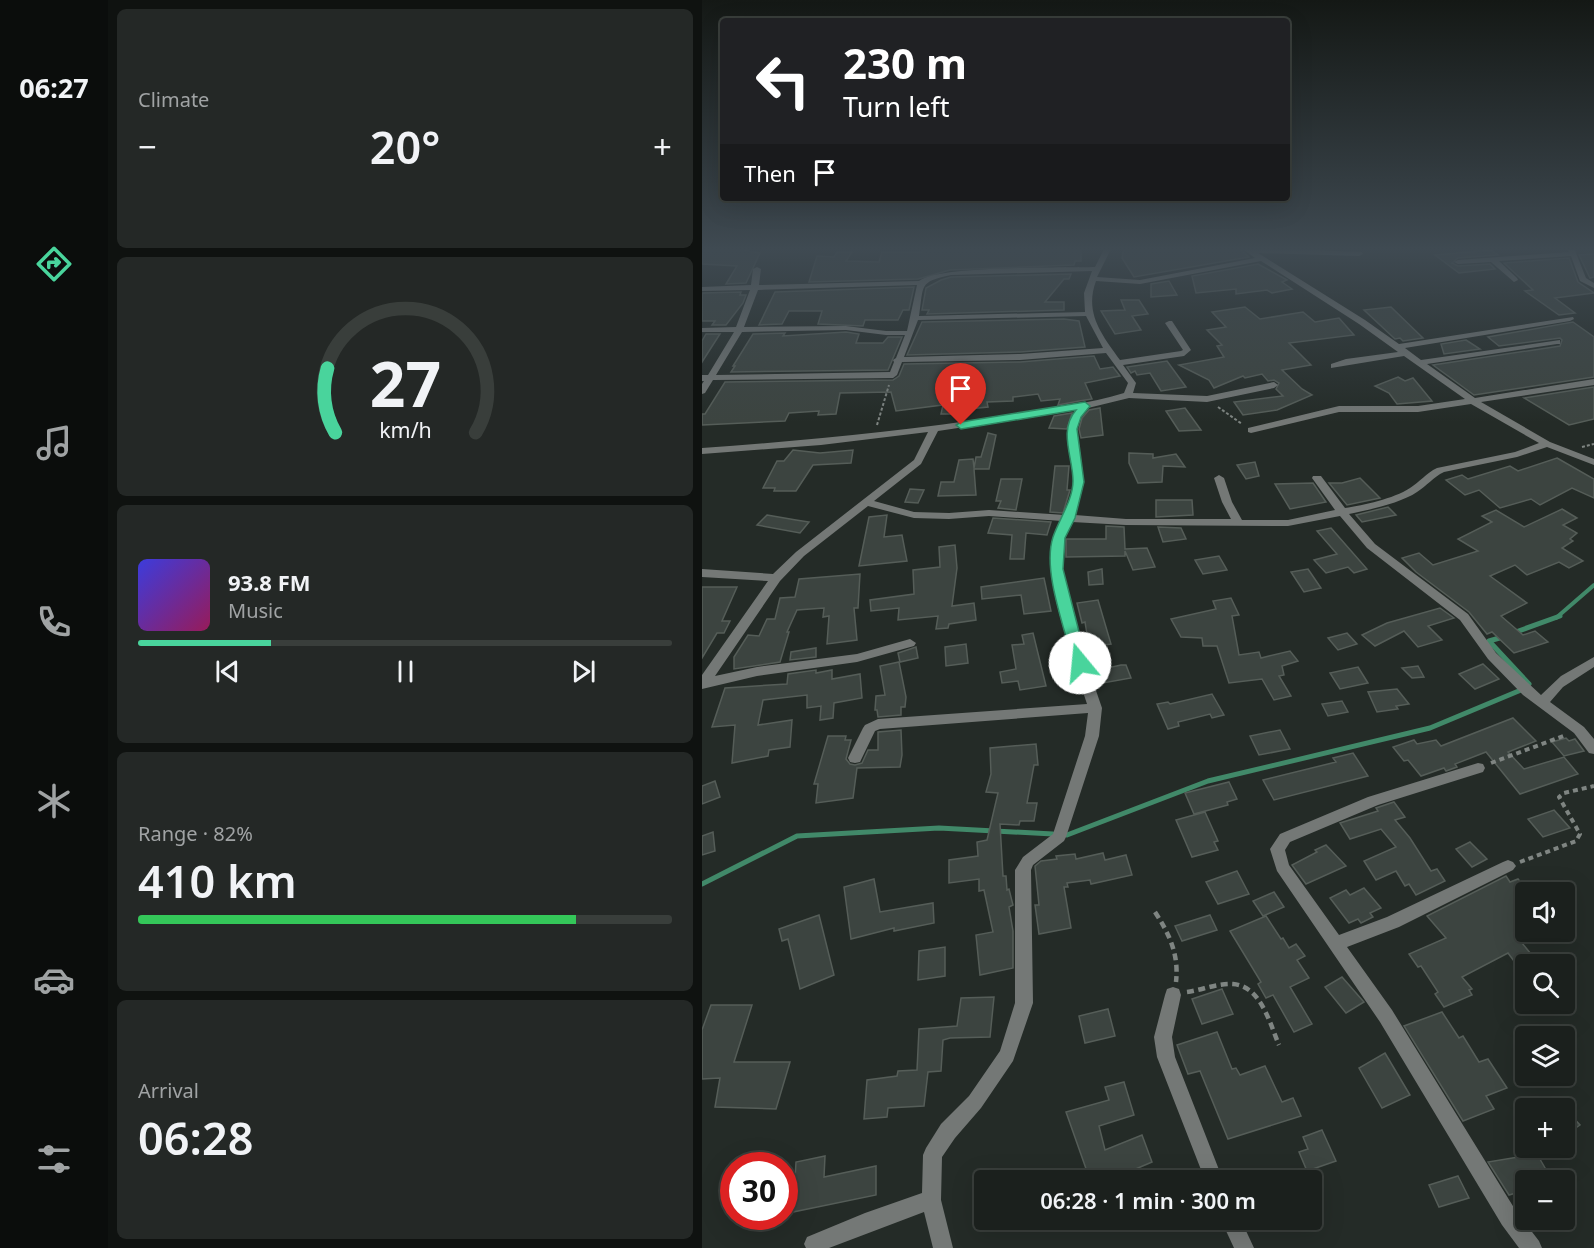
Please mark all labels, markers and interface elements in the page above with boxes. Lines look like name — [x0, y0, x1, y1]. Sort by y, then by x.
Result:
text: 230 m — [843, 34, 967, 91]
icon: left — [744, 42, 822, 120]
text: 06:27 — [19, 69, 89, 106]
text: Climate — [138, 86, 209, 113]
text: Turn left — [843, 88, 949, 125]
text: 20° — [370, 116, 440, 177]
text: − — [138, 124, 157, 169]
text: + — [653, 124, 672, 169]
icon: arrive — [808, 156, 841, 189]
text: Then — [744, 158, 796, 188]
icon: directions — [33, 243, 75, 285]
text: 27 — [369, 340, 441, 425]
pin — [935, 363, 986, 425]
icon: arrive — [944, 372, 977, 405]
text: km/h — [379, 416, 431, 445]
icon: music — [33, 422, 75, 464]
text: 93.8 FM — [228, 567, 310, 597]
text: Music — [228, 597, 283, 624]
icon: phone — [33, 601, 75, 643]
position arrow — [1048, 631, 1112, 695]
icon: previous — [211, 655, 244, 688]
icon: pause — [389, 655, 422, 688]
icon: next — [567, 655, 600, 688]
icon: climate — [33, 780, 75, 822]
text: Range · 82% — [138, 820, 253, 847]
text: 410 km — [138, 850, 297, 911]
map controls — [1515, 882, 1575, 1230]
button: sound — [1515, 882, 1575, 942]
button: search — [1515, 954, 1575, 1014]
icon: car — [33, 959, 75, 1001]
button: layers — [1515, 1026, 1575, 1086]
text: Arrival — [138, 1077, 199, 1104]
button: + — [1515, 1098, 1575, 1158]
text: 06:28 — [138, 1107, 253, 1168]
icon: filters — [33, 1138, 75, 1180]
speed limit sign: 30 — [720, 1152, 798, 1230]
button: − — [1515, 1170, 1575, 1230]
text: 06:28 · 1 min · 300 m — [1040, 1185, 1256, 1215]

